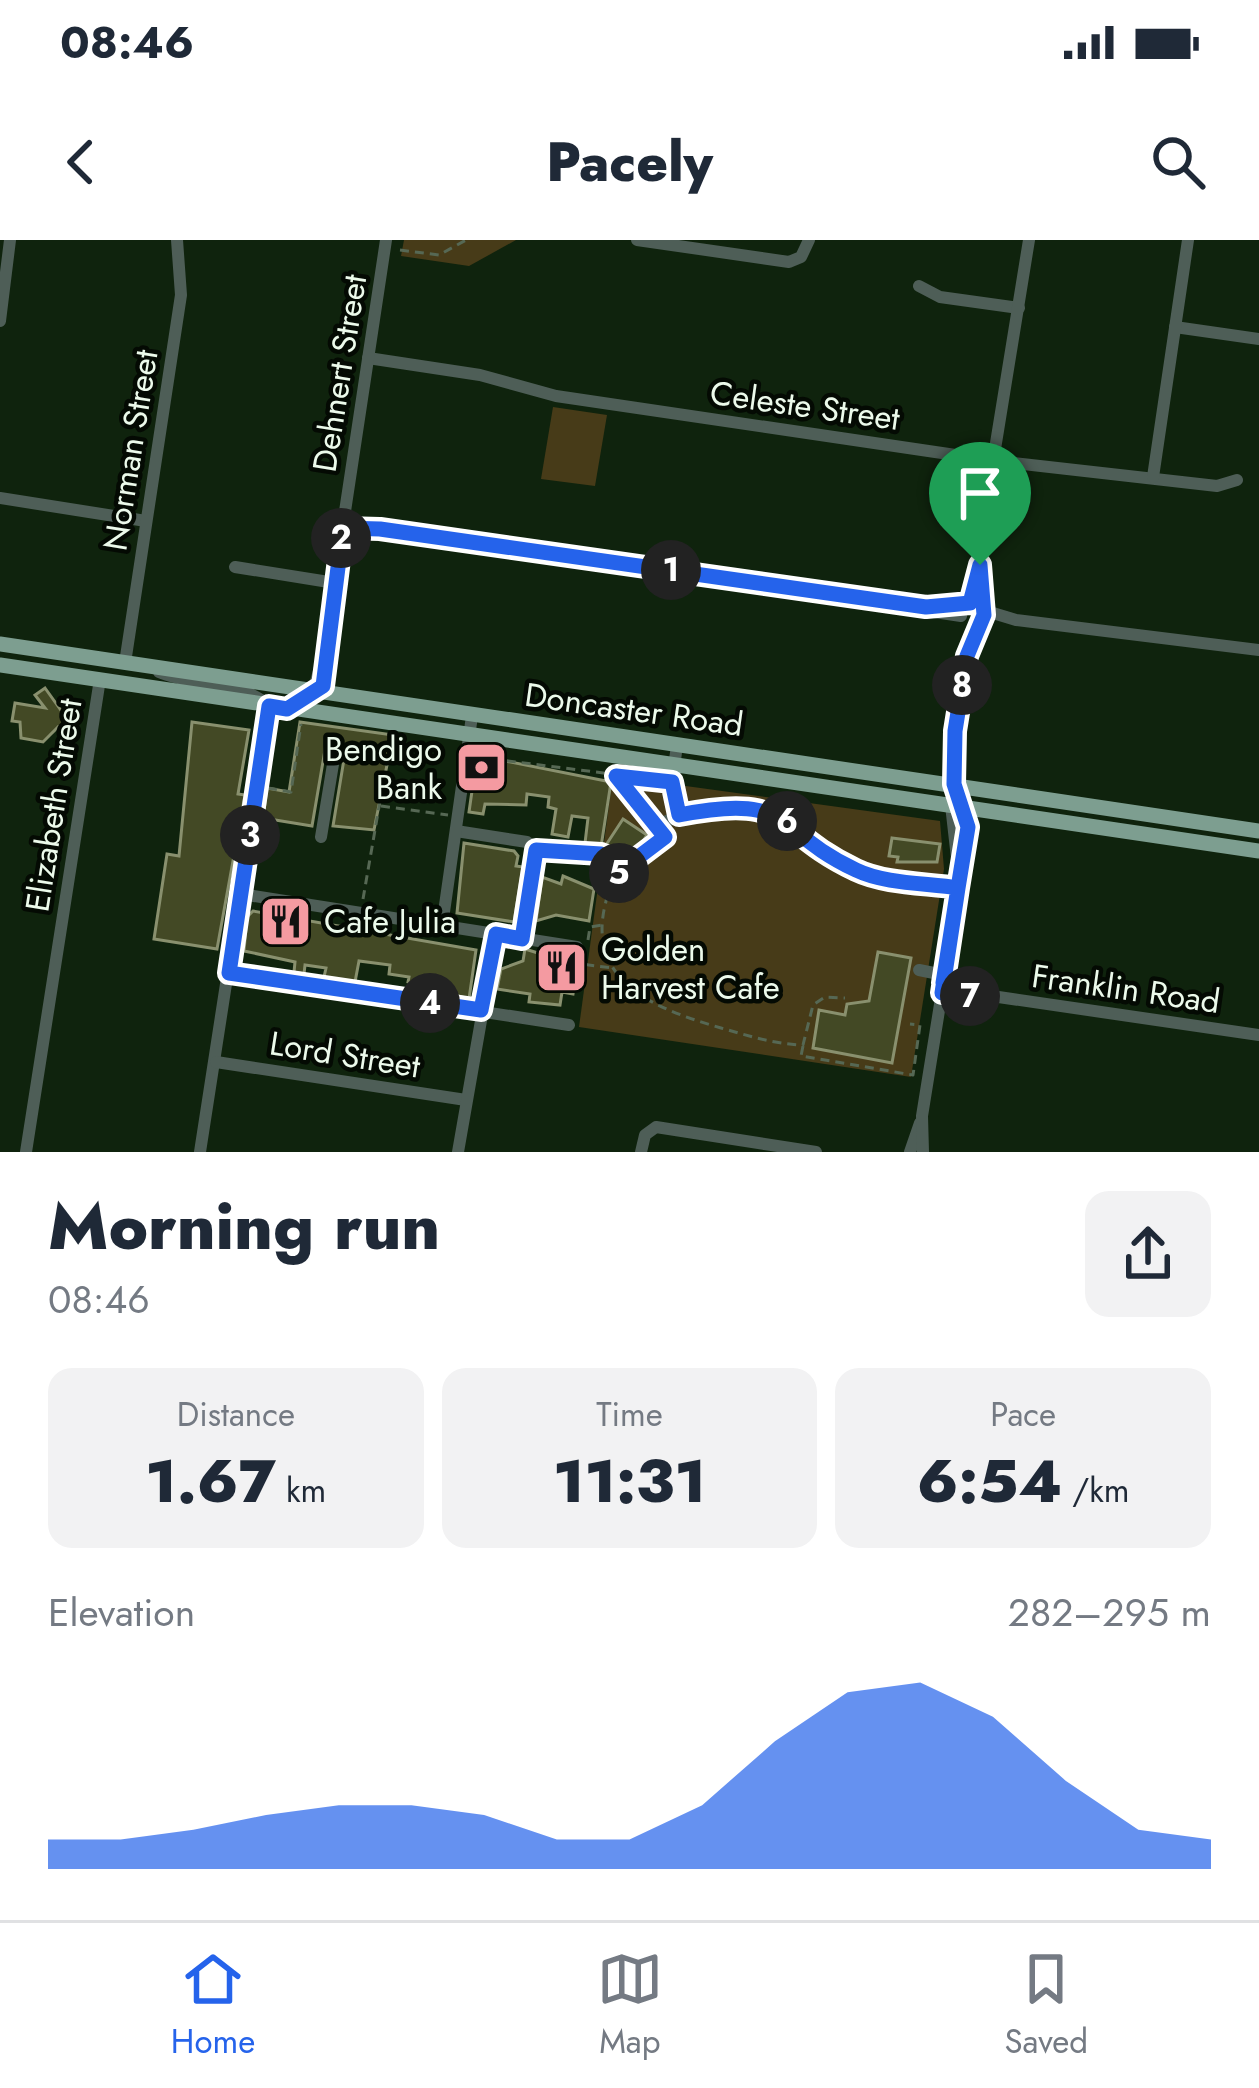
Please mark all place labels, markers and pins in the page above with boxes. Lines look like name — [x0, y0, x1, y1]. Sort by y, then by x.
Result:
pin — [929, 442, 1031, 565]
pin: 2 — [311, 508, 371, 568]
pin: 1 — [641, 540, 701, 600]
pin: 8 — [932, 655, 992, 715]
place label: Bendigo Bank — [325, 726, 442, 811]
bank icon: Bendigo Bank — [453, 740, 509, 796]
pin: 6 — [757, 791, 817, 851]
pin: 3 — [220, 805, 280, 865]
pin: 5 — [589, 843, 649, 903]
restaurant icon: Cafe Julia — [257, 893, 313, 949]
place label: Cafe Julia — [324, 898, 456, 945]
place label: Golden Harvest Cafe — [601, 926, 780, 1011]
restaurant icon: Golden Harvest Cafe — [534, 940, 590, 996]
pin: 7 — [940, 966, 1000, 1026]
pin: 4 — [400, 973, 460, 1033]

